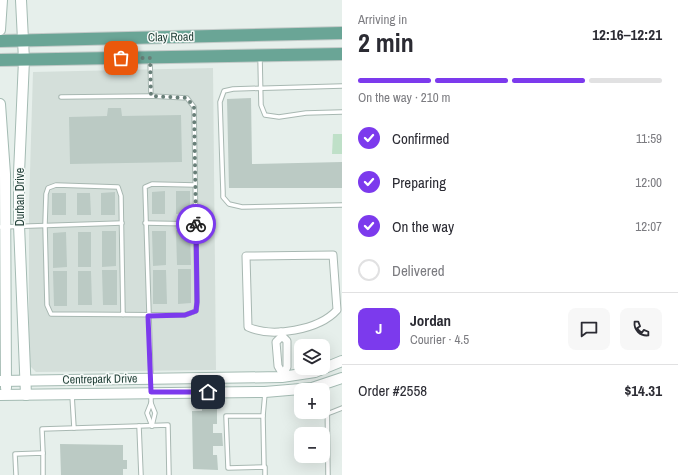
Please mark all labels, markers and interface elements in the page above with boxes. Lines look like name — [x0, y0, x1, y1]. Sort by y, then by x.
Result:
text: Arriving in — [358, 11, 407, 28]
text: 12:16–12:21 — [592, 24, 662, 45]
text: 2 min — [358, 25, 414, 60]
street label: Clay Road — [148, 29, 194, 45]
pin — [104, 41, 138, 75]
icon: bag — [110, 47, 132, 69]
text: On the way · 210 m — [358, 89, 450, 106]
icon: check — [358, 127, 380, 149]
text: Confirmed — [392, 128, 449, 149]
text: 11:59 — [636, 130, 662, 147]
street label: Durban Drive — [12, 168, 28, 226]
icon: check — [358, 171, 380, 193]
text: Preparing — [392, 172, 446, 193]
text: 12:00 — [635, 174, 662, 191]
courier — [176, 204, 216, 244]
icon: bike — [185, 213, 207, 235]
icon: check — [358, 215, 380, 237]
text: On the way — [392, 216, 454, 237]
text: 12:07 — [635, 218, 662, 235]
text: Delivered — [392, 260, 445, 281]
button: chat — [568, 308, 610, 350]
button: phone — [620, 308, 662, 350]
text: Jordan — [410, 310, 451, 331]
text: J — [376, 318, 382, 339]
text: Courier · 4.5 — [410, 331, 469, 348]
map controls — [294, 339, 330, 463]
button: layers — [294, 339, 330, 375]
street label: Centrepark Drive — [62, 370, 138, 388]
pin — [191, 375, 225, 409]
text: Order #2558 — [358, 380, 427, 401]
text: $14.31 — [624, 380, 662, 401]
icon: home — [197, 381, 219, 403]
button: + — [294, 383, 330, 419]
button: − — [294, 427, 330, 463]

